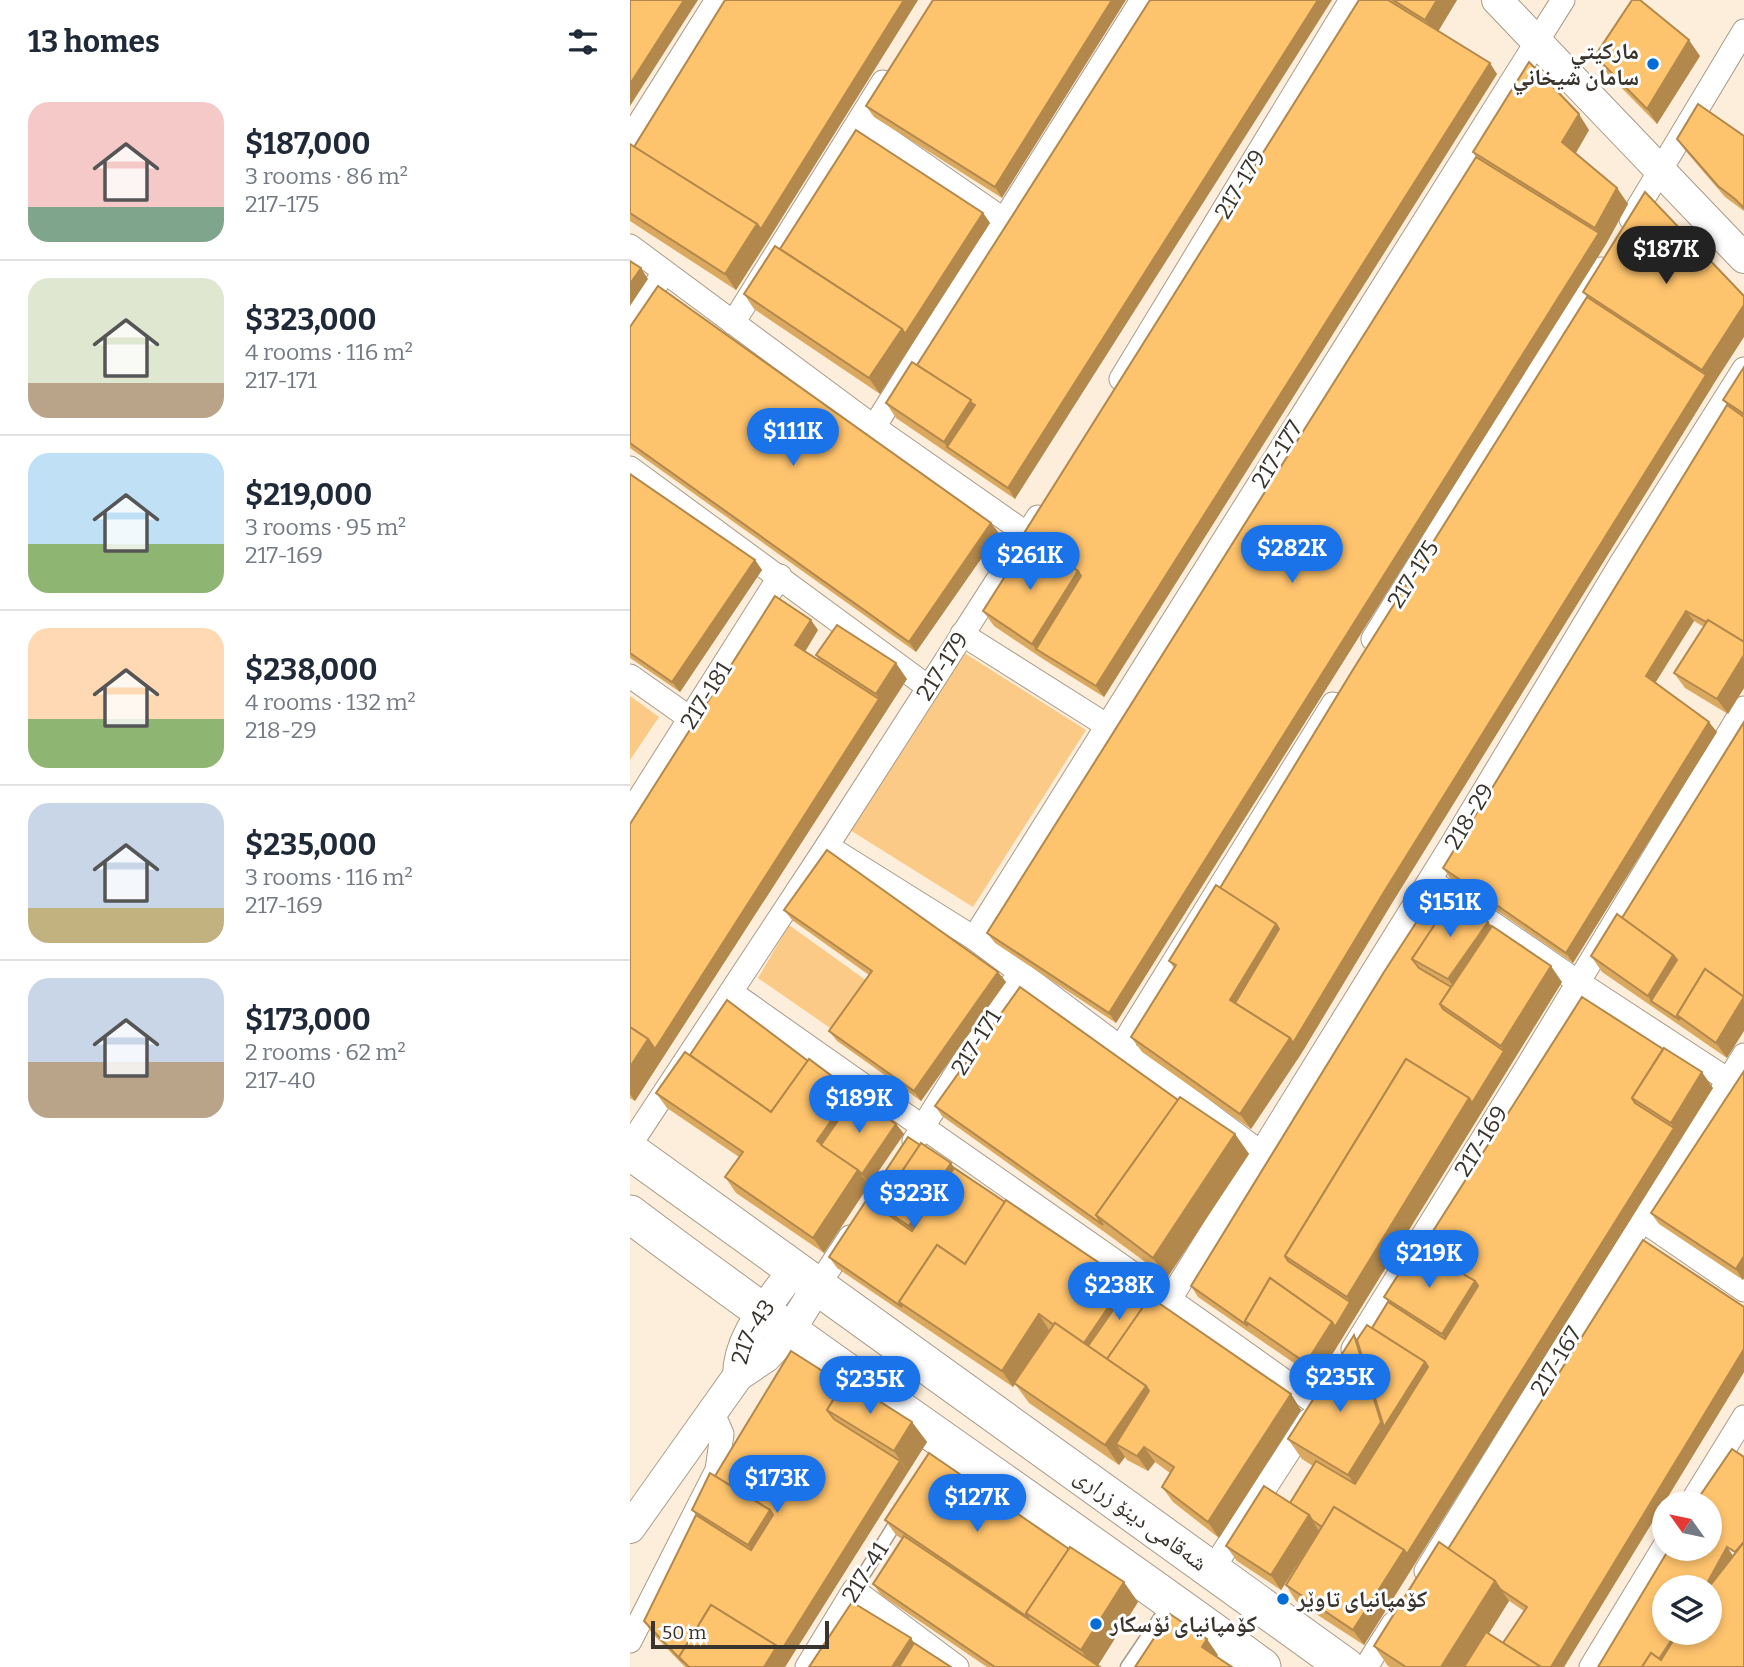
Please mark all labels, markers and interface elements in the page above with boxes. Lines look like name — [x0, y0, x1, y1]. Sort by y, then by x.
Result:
icon: filters — [564, 23, 602, 61]
text: 13 homes — [28, 24, 160, 60]
place label: ماركيتي سامان شيخاني — [1512, 37, 1639, 96]
marker: ماركيتي سامان شيخاني — [1645, 56, 1661, 72]
text: $187,000 — [245, 126, 371, 162]
icon: home — [84, 130, 168, 214]
street label: 217-179 — [1209, 144, 1271, 224]
text: 3 rooms · 86 m² — [245, 162, 408, 190]
text: 217-175 — [245, 190, 319, 218]
pin: $187K — [1617, 226, 1715, 286]
text: $187K — [1633, 235, 1699, 263]
text: $323,000 — [245, 302, 377, 338]
icon: home — [84, 306, 168, 390]
text: 4 rooms · 116 m² — [245, 338, 413, 366]
text: 217-171 — [245, 366, 317, 394]
pin: $111K — [744, 408, 842, 468]
street label: 217-177 — [1246, 415, 1309, 493]
text: $111K — [763, 417, 823, 445]
text: $219,000 — [245, 477, 372, 513]
icon: home — [84, 481, 168, 565]
text: 3 rooms · 95 m² — [245, 513, 406, 541]
pin: $282K — [1243, 526, 1341, 585]
pin: $261K — [981, 532, 1079, 592]
text: $282K — [1257, 534, 1327, 562]
street label: 217-175 — [1381, 535, 1445, 613]
text: 217-169 — [245, 541, 323, 569]
text: $261K — [997, 541, 1063, 569]
street label: 217-179 — [910, 627, 974, 705]
text: $238,000 — [245, 652, 378, 688]
icon: home — [84, 656, 168, 740]
street label: 217-181 — [674, 656, 738, 734]
text: 4 rooms · 132 m² — [245, 688, 416, 716]
text: 218-29 — [245, 716, 317, 744]
street label: 218-29 — [1439, 778, 1499, 854]
text: $235,000 — [245, 827, 377, 863]
icon: home — [84, 831, 168, 915]
text: 3 rooms · 116 m² — [245, 863, 413, 891]
pin: $151K — [1401, 880, 1499, 939]
text: $151K — [1419, 888, 1481, 916]
text: 217-169 — [245, 891, 323, 919]
text: $173,000 — [245, 1002, 371, 1038]
street label: 217-171 — [945, 1004, 1007, 1080]
icon: home — [84, 1006, 168, 1090]
text: 2 rooms · 62 m² — [245, 1038, 406, 1066]
text: 217-40 — [245, 1066, 316, 1094]
pin: $189K — [810, 1076, 908, 1135]
text: $189K — [825, 1084, 893, 1112]
street label: 217-169 — [1448, 1100, 1514, 1182]
pin: $323K — [865, 1170, 963, 1230]
text: $323K — [879, 1179, 949, 1207]
pin: $219K — [1380, 1230, 1478, 1290]
text: $219K — [1396, 1239, 1462, 1267]
pin: $238K — [1070, 1262, 1168, 1322]
text: $238K — [1084, 1271, 1154, 1299]
street label: 217-43 — [725, 1294, 781, 1367]
street label: 217-167 — [1524, 1321, 1588, 1401]
pin: $235K — [1291, 1354, 1389, 1414]
pin: $235K — [821, 1356, 919, 1416]
text: $235K — [1305, 1363, 1375, 1391]
text: $235K — [835, 1365, 905, 1393]
pin: $173K — [728, 1456, 826, 1515]
street label: شەقامی دینۆ زراری — [1069, 1461, 1213, 1577]
text: $173K — [745, 1464, 809, 1492]
pin: $127K — [928, 1474, 1026, 1534]
text: $127K — [944, 1483, 1010, 1511]
north arrow — [1652, 1491, 1722, 1561]
map controls — [1652, 1491, 1722, 1645]
street label: 217-41 — [836, 1536, 895, 1607]
button: layers — [1652, 1575, 1722, 1645]
place label: کۆمپانیای تاوێر — [1296, 1585, 1427, 1613]
marker: کۆمپانیای تاوێر — [1275, 1591, 1291, 1607]
place label: کۆمپانیای ئۆسکار — [1109, 1610, 1257, 1638]
marker: کۆمپانیای ئۆسکار — [1088, 1616, 1104, 1632]
scale bar — [651, 1618, 830, 1650]
text: 50 m — [662, 1621, 706, 1644]

